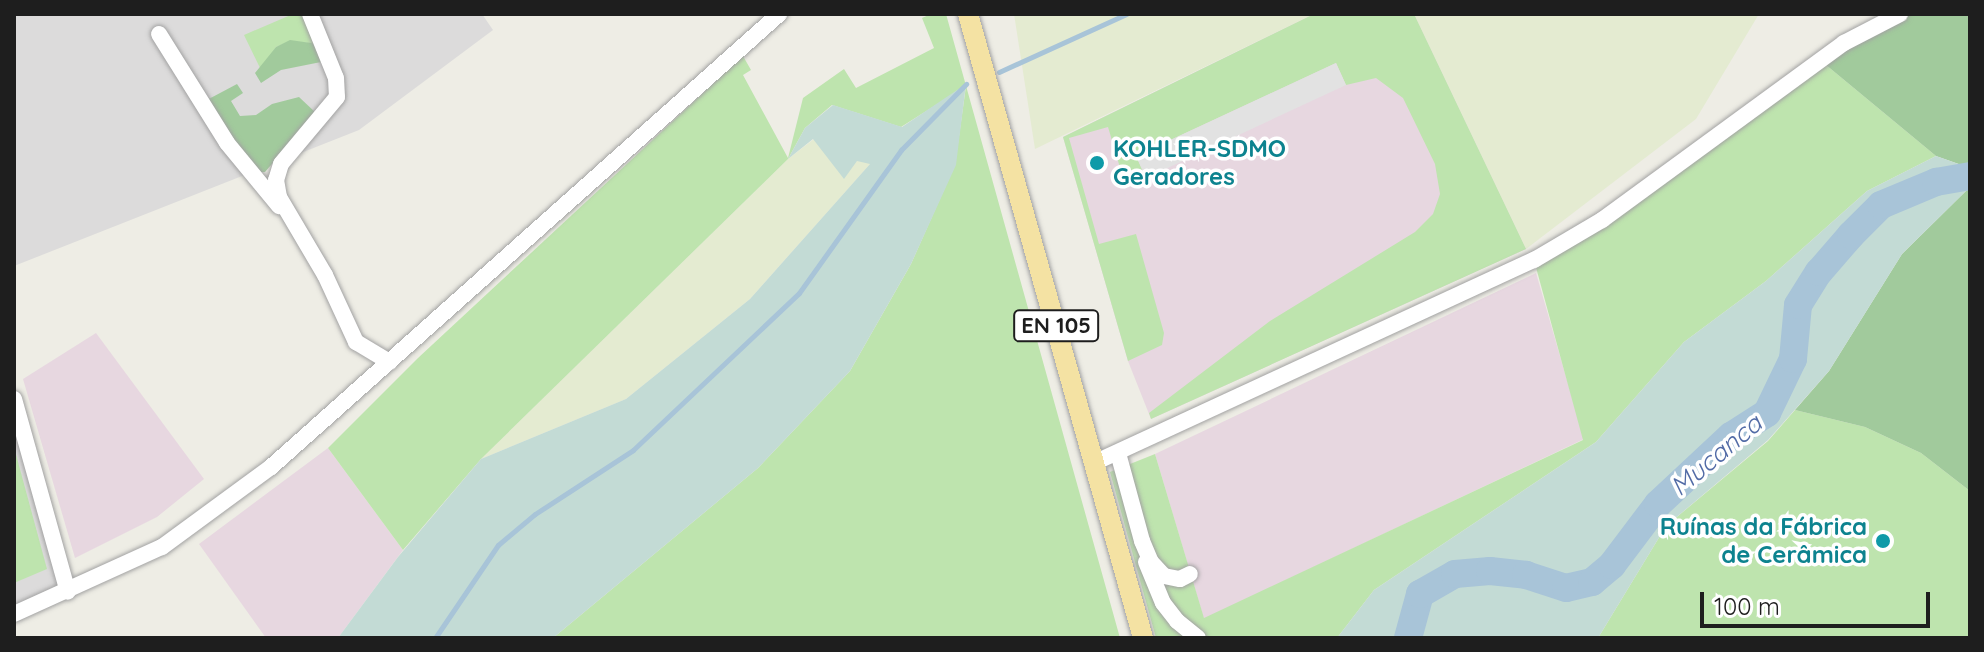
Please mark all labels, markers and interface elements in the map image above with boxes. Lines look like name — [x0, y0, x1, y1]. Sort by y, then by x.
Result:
place label: KOHLER-SDMO Geradores — [1113, 135, 1286, 191]
marker: KOHLER-SDMO Geradores — [1088, 154, 1106, 172]
road number: EN 105 — [1012, 308, 1100, 344]
water label: Mucanca — [1664, 408, 1768, 502]
place label: Ruínas da Fábrica de Cerâmica — [1660, 513, 1867, 569]
marker: Ruínas da Fábrica de Cerâmica — [1874, 532, 1892, 550]
scale bar — [1704, 576, 1934, 626]
text: 100 m — [1714, 591, 1780, 621]

